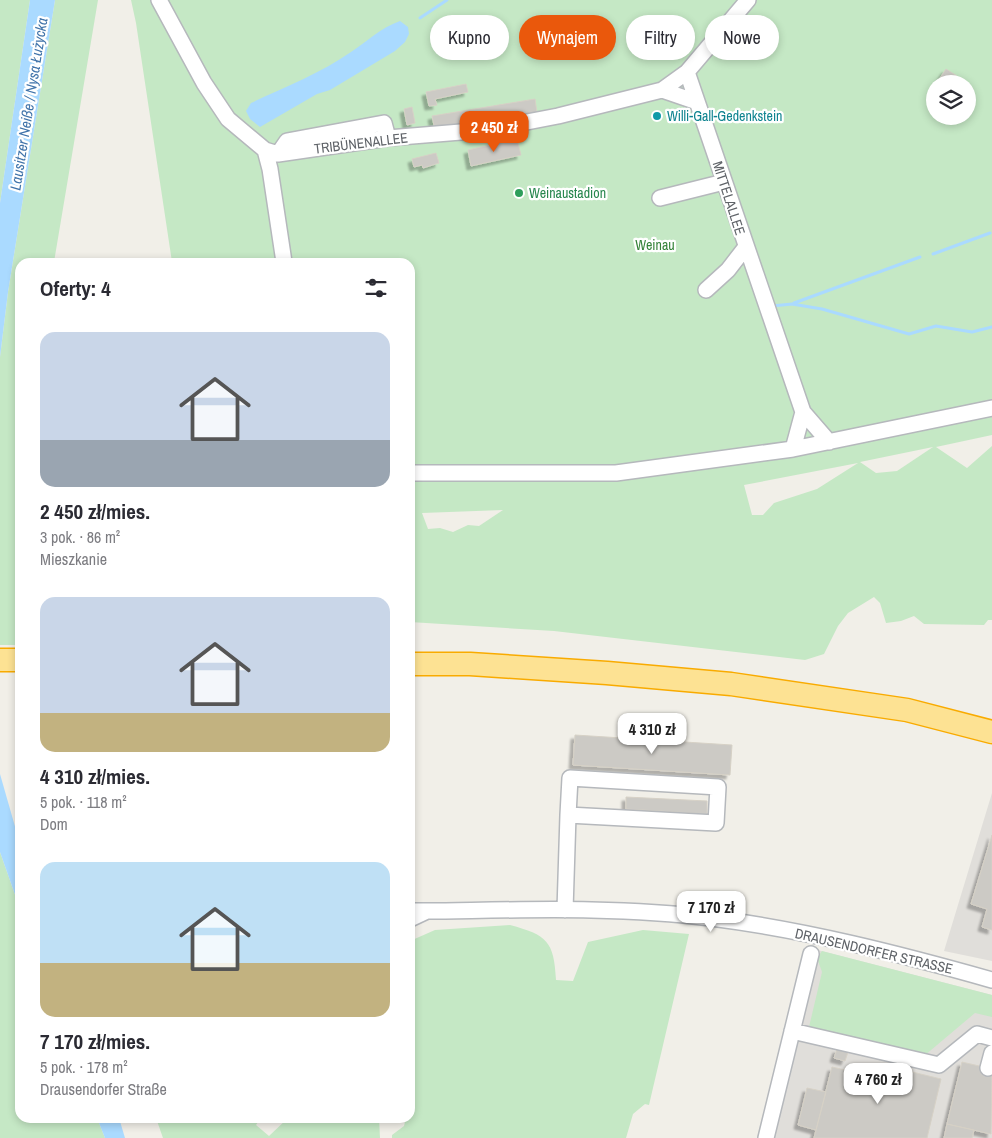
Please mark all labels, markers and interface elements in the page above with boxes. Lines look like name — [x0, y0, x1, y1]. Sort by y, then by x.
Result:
chip: Kupno — [430, 15, 509, 60]
chip: Wynajem — [519, 15, 616, 60]
chip: Filtry — [626, 15, 695, 60]
chip: Nowe — [705, 15, 779, 60]
water label: Lausitzer Neiße / Nysa Łużycka — [4, 16, 53, 192]
map controls — [926, 75, 976, 125]
button: layers — [926, 75, 976, 125]
place label: Willi-Gall-Gedenkstein — [667, 107, 782, 125]
pin: 2 450 zł — [442, 110, 546, 153]
marker: Willi-Gall-Gedenkstein — [651, 110, 663, 122]
text: 2 450 zł — [471, 116, 517, 138]
street label: TRIBÜNENALLEE — [313, 128, 409, 158]
street label: MITTELALLEE — [709, 159, 749, 237]
place label: Weinaustadion — [529, 184, 606, 202]
marker: Weinaustadion — [513, 187, 525, 199]
park label: Weinau — [635, 236, 675, 254]
text: Oferty: 4 — [40, 274, 111, 303]
icon: filters — [362, 274, 390, 302]
icon: home — [170, 364, 260, 454]
text: 2 450 zł/mies. — [40, 497, 150, 526]
text: 3 pok. · 86 m² — [40, 526, 120, 548]
text: Mieszkanie — [40, 548, 107, 570]
icon: home — [170, 629, 260, 719]
pin: 4 310 zł — [600, 712, 704, 755]
text: 4 310 zł — [629, 718, 675, 740]
text: 4 310 zł/mies. — [40, 762, 150, 791]
text: 5 pok. · 118 m² — [40, 791, 127, 813]
text: Dom — [40, 813, 68, 835]
pin: 7 170 zł — [659, 890, 763, 933]
icon: home — [170, 894, 260, 984]
text: 7 170 zł — [688, 896, 734, 918]
street label: DRAUSENDORFER STRASSE — [793, 924, 955, 978]
text: 7 170 zł/mies. — [40, 1027, 150, 1056]
text: 5 pok. · 178 m² — [40, 1056, 128, 1078]
pin: 4 760 zł — [826, 1062, 930, 1105]
text: 4 760 zł — [855, 1068, 901, 1090]
text: Drausendorfer Straße — [40, 1078, 167, 1100]

